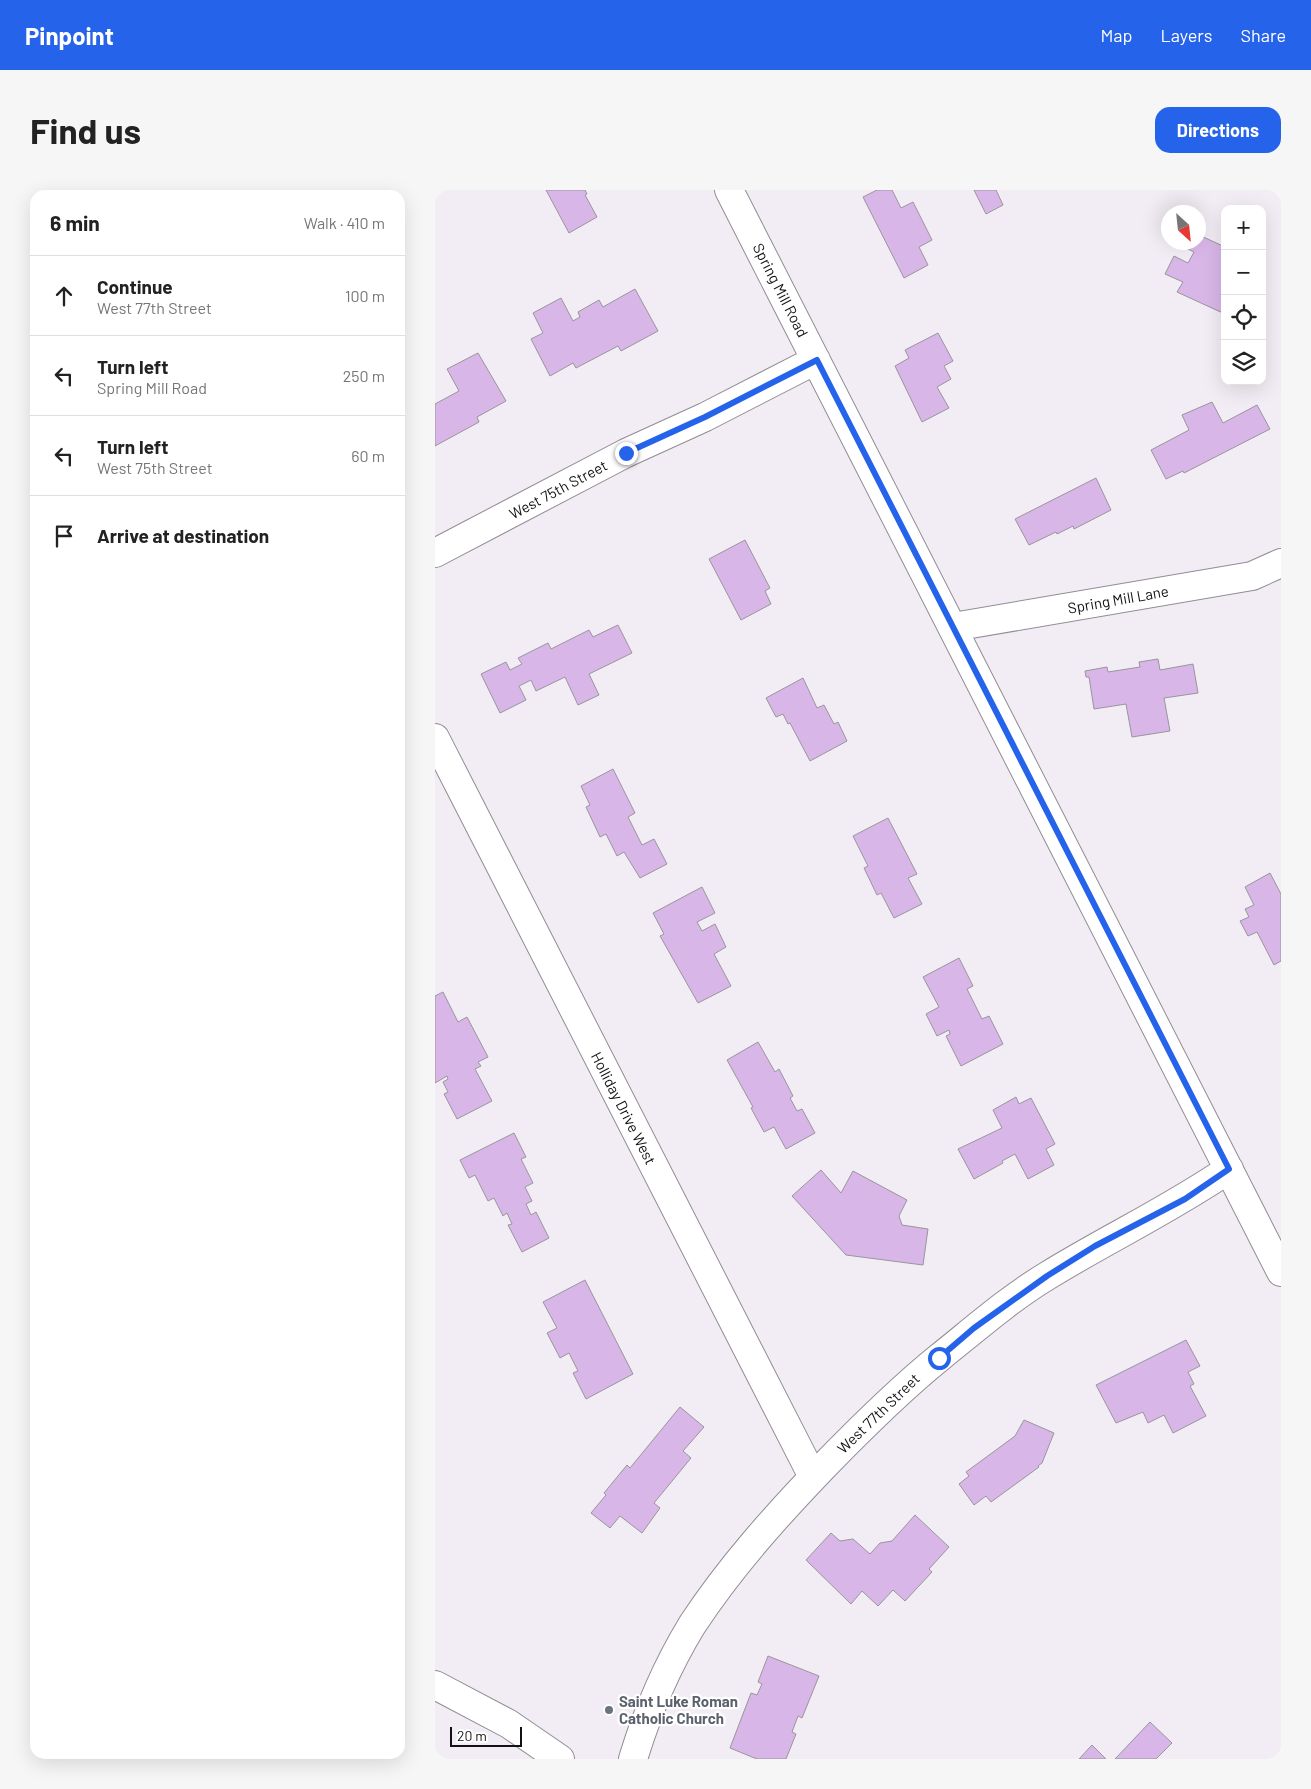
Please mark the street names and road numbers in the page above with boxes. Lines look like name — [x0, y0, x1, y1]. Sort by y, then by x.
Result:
street label: Spring Mill Road — [750, 240, 812, 340]
street label: West 75th Street — [506, 456, 610, 522]
street label: Spring Mill Lane — [1066, 581, 1170, 617]
street label: Holliday Drive West — [588, 1049, 660, 1167]
street label: West 77th Street — [833, 1369, 923, 1457]

